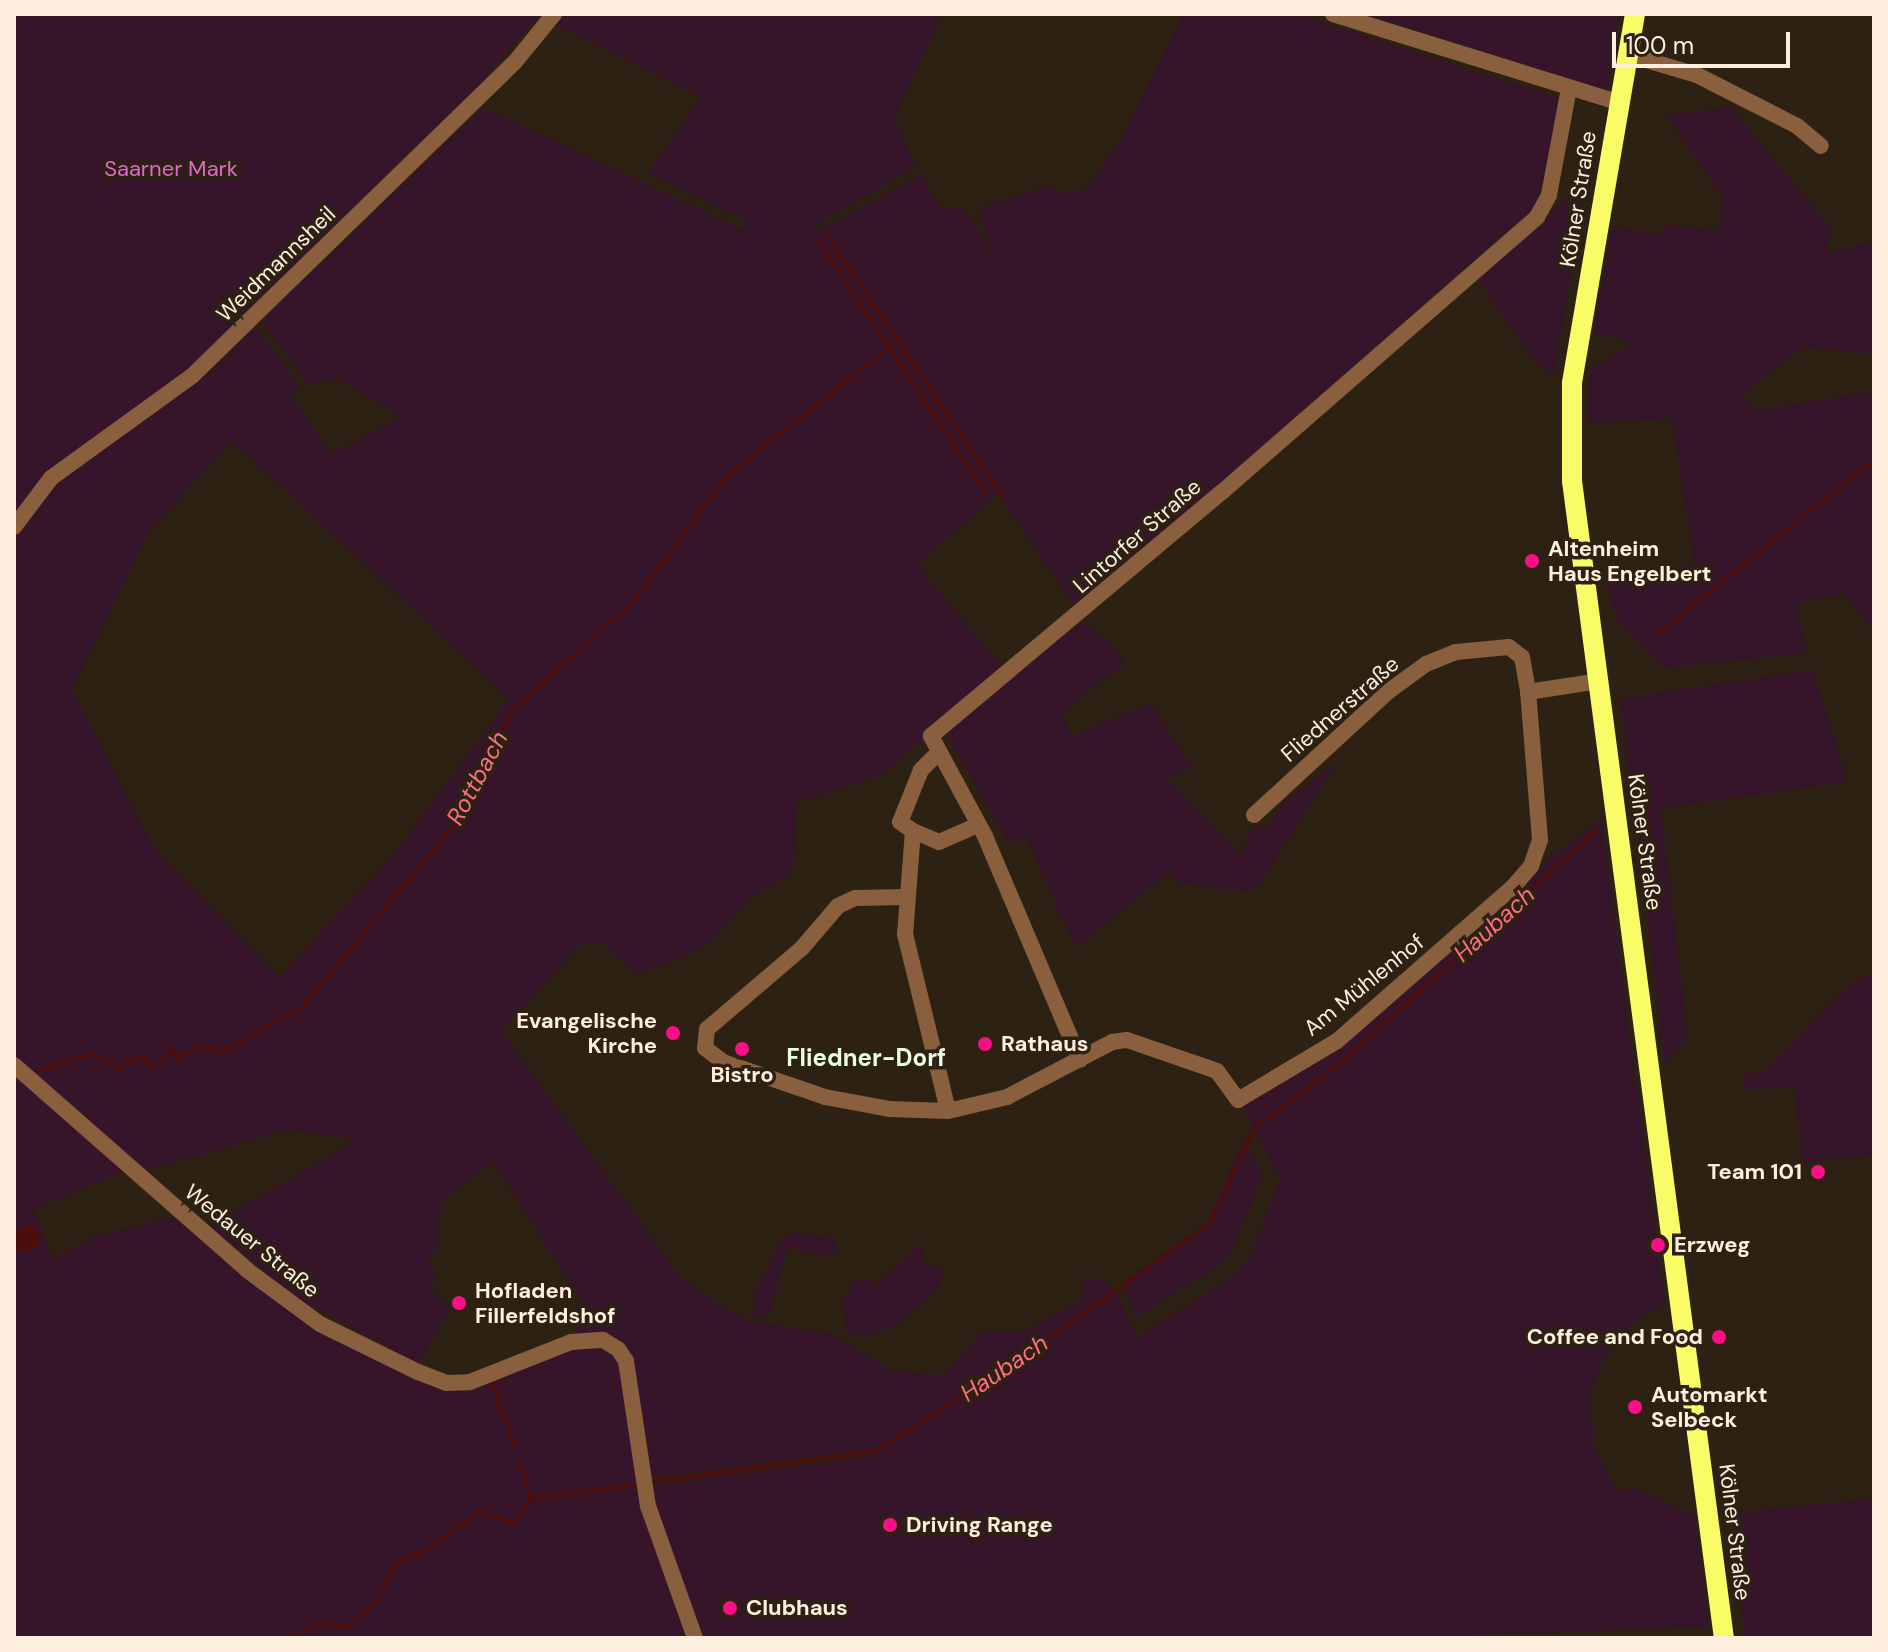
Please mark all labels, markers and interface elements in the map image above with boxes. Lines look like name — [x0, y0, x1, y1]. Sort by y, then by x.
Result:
scale bar — [1616, 16, 1794, 66]
text: 100 m — [1626, 30, 1694, 61]
street label: Kölner Straße — [1554, 129, 1602, 269]
park label: Saarner Mark — [104, 156, 238, 182]
street label: Weidmannsheil — [211, 201, 341, 327]
street label: Lintorfer Straße — [1068, 473, 1206, 599]
place label: Altenheim Haus Engelbert — [1548, 535, 1711, 586]
marker: Altenheim Haus Engelbert — [1523, 552, 1541, 570]
street label: Fliednerstraße — [1276, 651, 1404, 767]
water label: Rottbach — [440, 726, 514, 830]
street label: Kölner Straße — [1622, 772, 1668, 912]
water label: Haubach — [1448, 880, 1540, 968]
street label: Am Mühlenhof — [1299, 928, 1429, 1042]
place label: Evangelische Kirche — [516, 1007, 657, 1058]
marker: Evangelische Kirche — [664, 1024, 682, 1042]
place label: Rathaus — [1001, 1031, 1088, 1057]
marker: Rathaus — [976, 1035, 994, 1053]
marker: Bistro — [733, 1040, 751, 1058]
district label: Fliedner-Dorf — [786, 1044, 946, 1072]
place label: Bistro — [710, 1062, 774, 1088]
place label: Team 101 — [1707, 1159, 1802, 1185]
marker: Team 101 — [1809, 1163, 1827, 1181]
street label: Wedauer Straße — [179, 1179, 325, 1303]
place label: Erzweg — [1674, 1232, 1750, 1258]
marker: Erzweg — [1649, 1236, 1667, 1254]
place label: Hofladen Fillerfeldshof — [475, 1277, 615, 1328]
marker: Hofladen Fillerfeldshof — [450, 1294, 468, 1312]
place label: Coffee and Food — [1527, 1324, 1703, 1350]
water label: Haubach — [955, 1328, 1053, 1408]
marker: Coffee and Food — [1710, 1328, 1728, 1346]
place label: Automarkt Selbeck — [1651, 1381, 1767, 1432]
marker: Automarkt Selbeck — [1626, 1398, 1644, 1416]
street label: Kölner Straße — [1714, 1462, 1756, 1602]
place label: Driving Range — [906, 1512, 1053, 1538]
marker: Driving Range — [881, 1516, 899, 1534]
place label: Clubhaus — [746, 1595, 848, 1621]
marker: Clubhaus — [721, 1599, 739, 1617]

